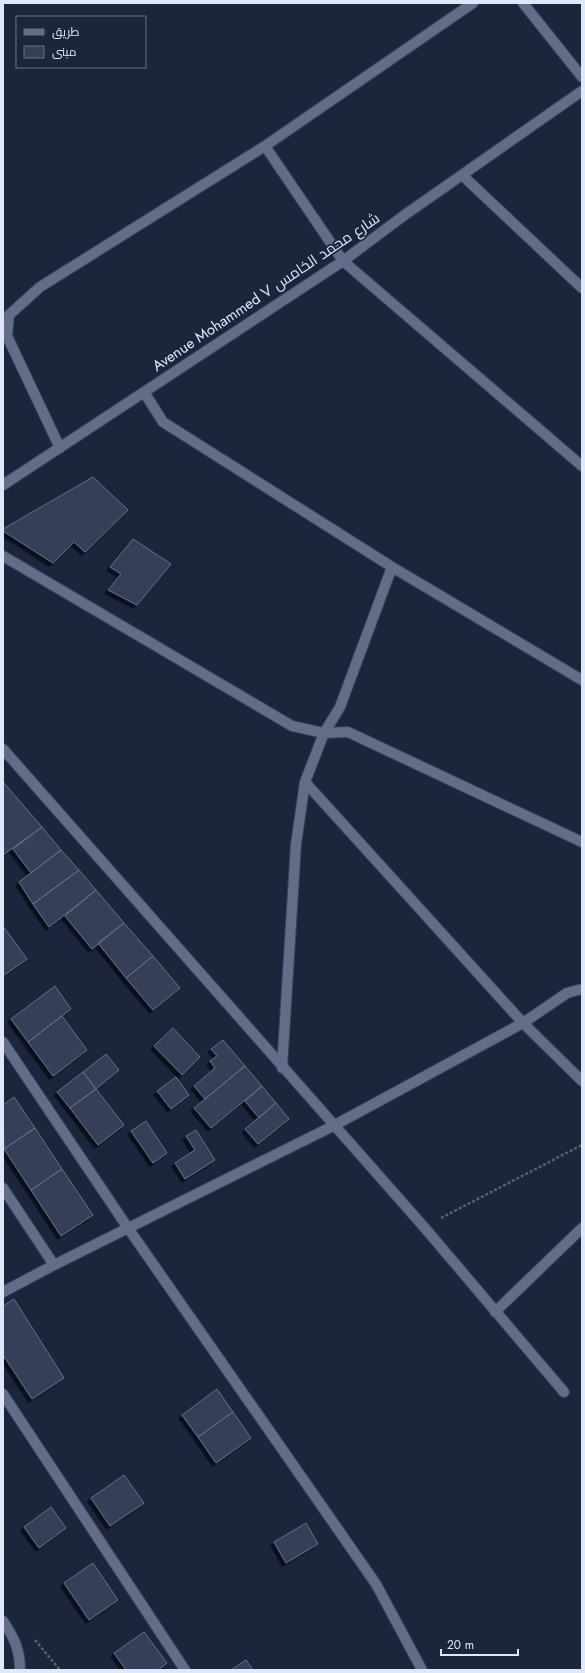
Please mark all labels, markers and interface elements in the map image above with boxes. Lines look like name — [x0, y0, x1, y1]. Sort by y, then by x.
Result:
legend — [16, 16, 146, 68]
text: طريق — [52, 23, 80, 41]
text: مبنى — [52, 43, 77, 61]
street label: Avenue Mohammed V شارع محمد الخامس — [148, 207, 384, 377]
scale bar — [441, 1631, 518, 1657]
text: 20 m — [447, 1636, 474, 1654]

